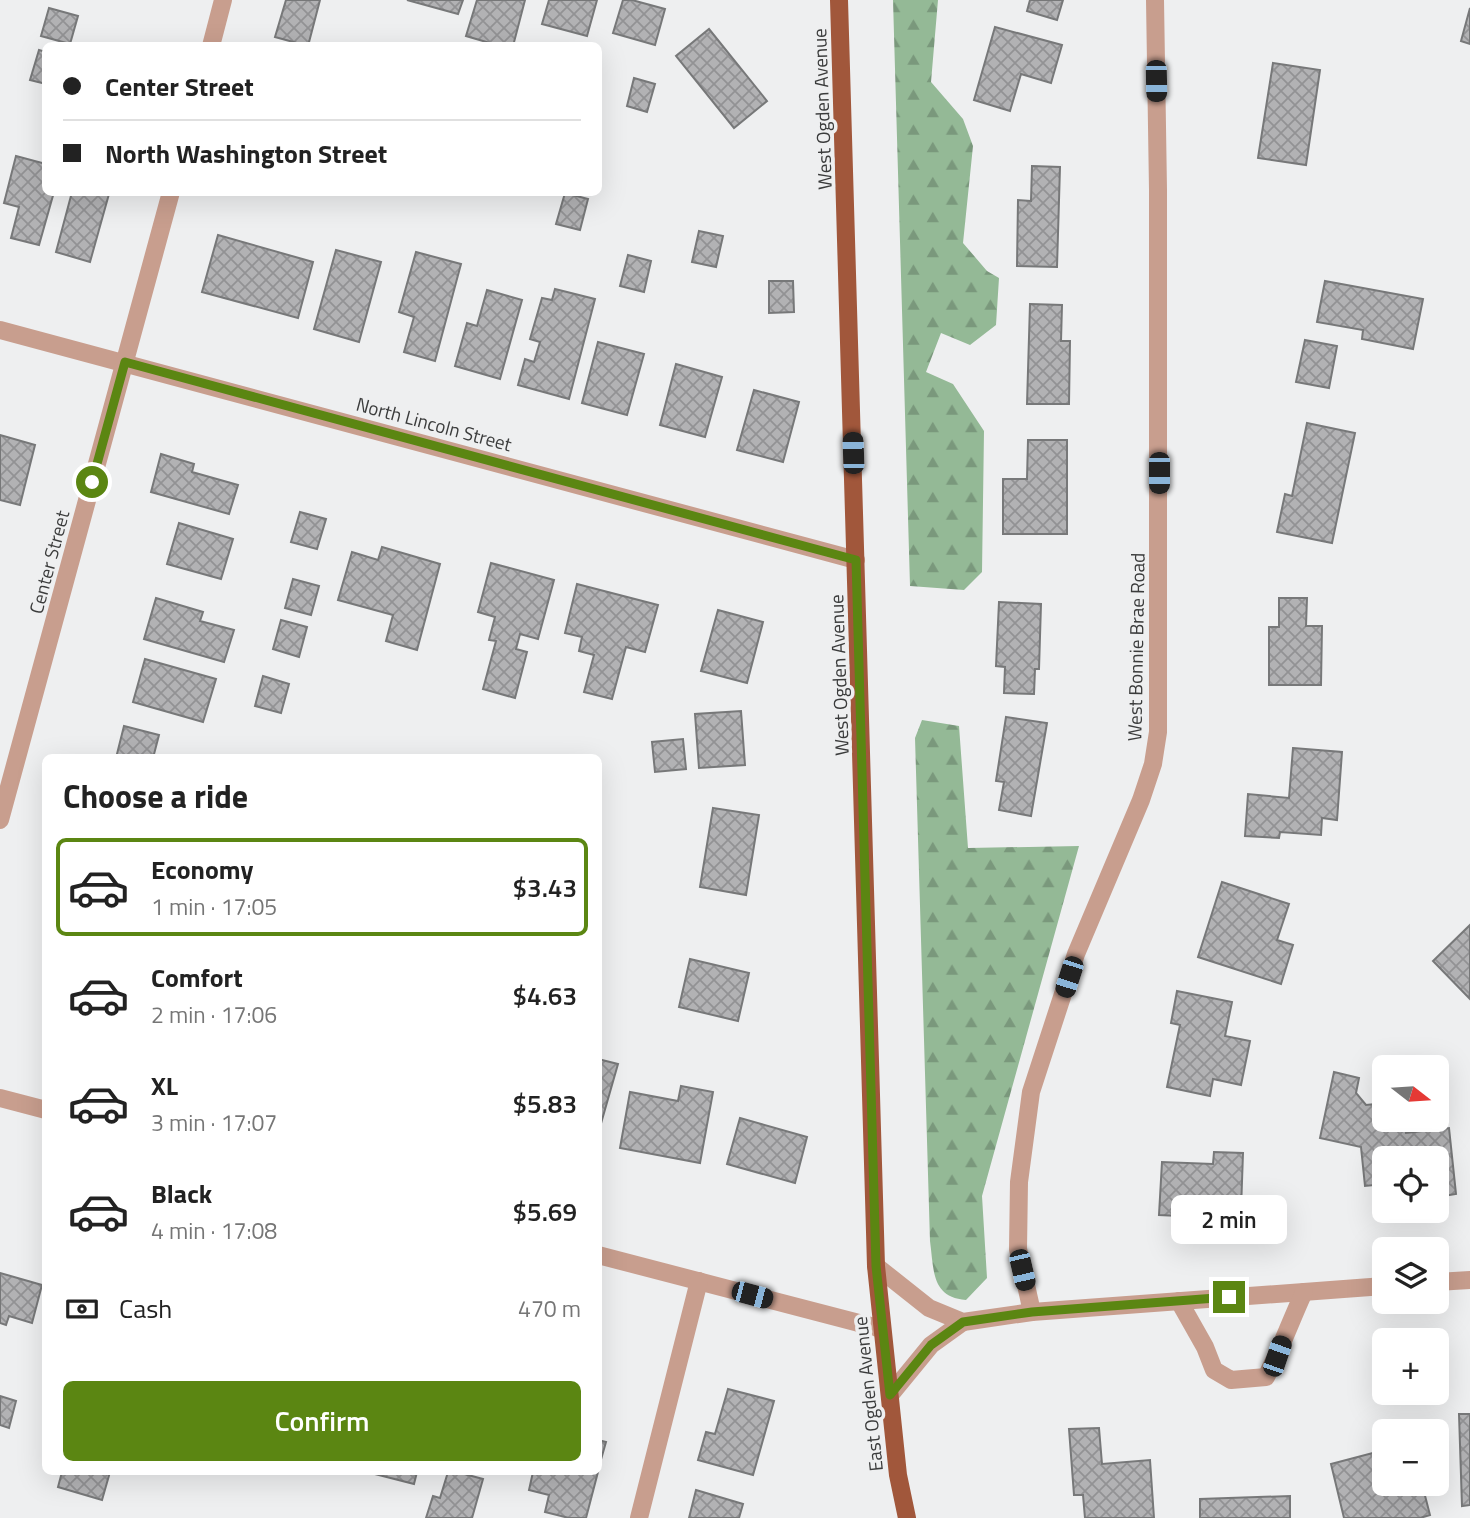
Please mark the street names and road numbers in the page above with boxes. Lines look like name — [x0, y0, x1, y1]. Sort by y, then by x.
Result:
street label: West Ogden Avenue — [804, 28, 839, 190]
street label: North Lincoln Street — [353, 389, 515, 458]
street label: Center Street — [21, 507, 76, 617]
street label: West Bonnie Brae Road — [1119, 552, 1152, 741]
street label: West Ogden Avenue — [821, 594, 856, 756]
street label: East Ogden Avenue — [845, 1315, 890, 1473]

